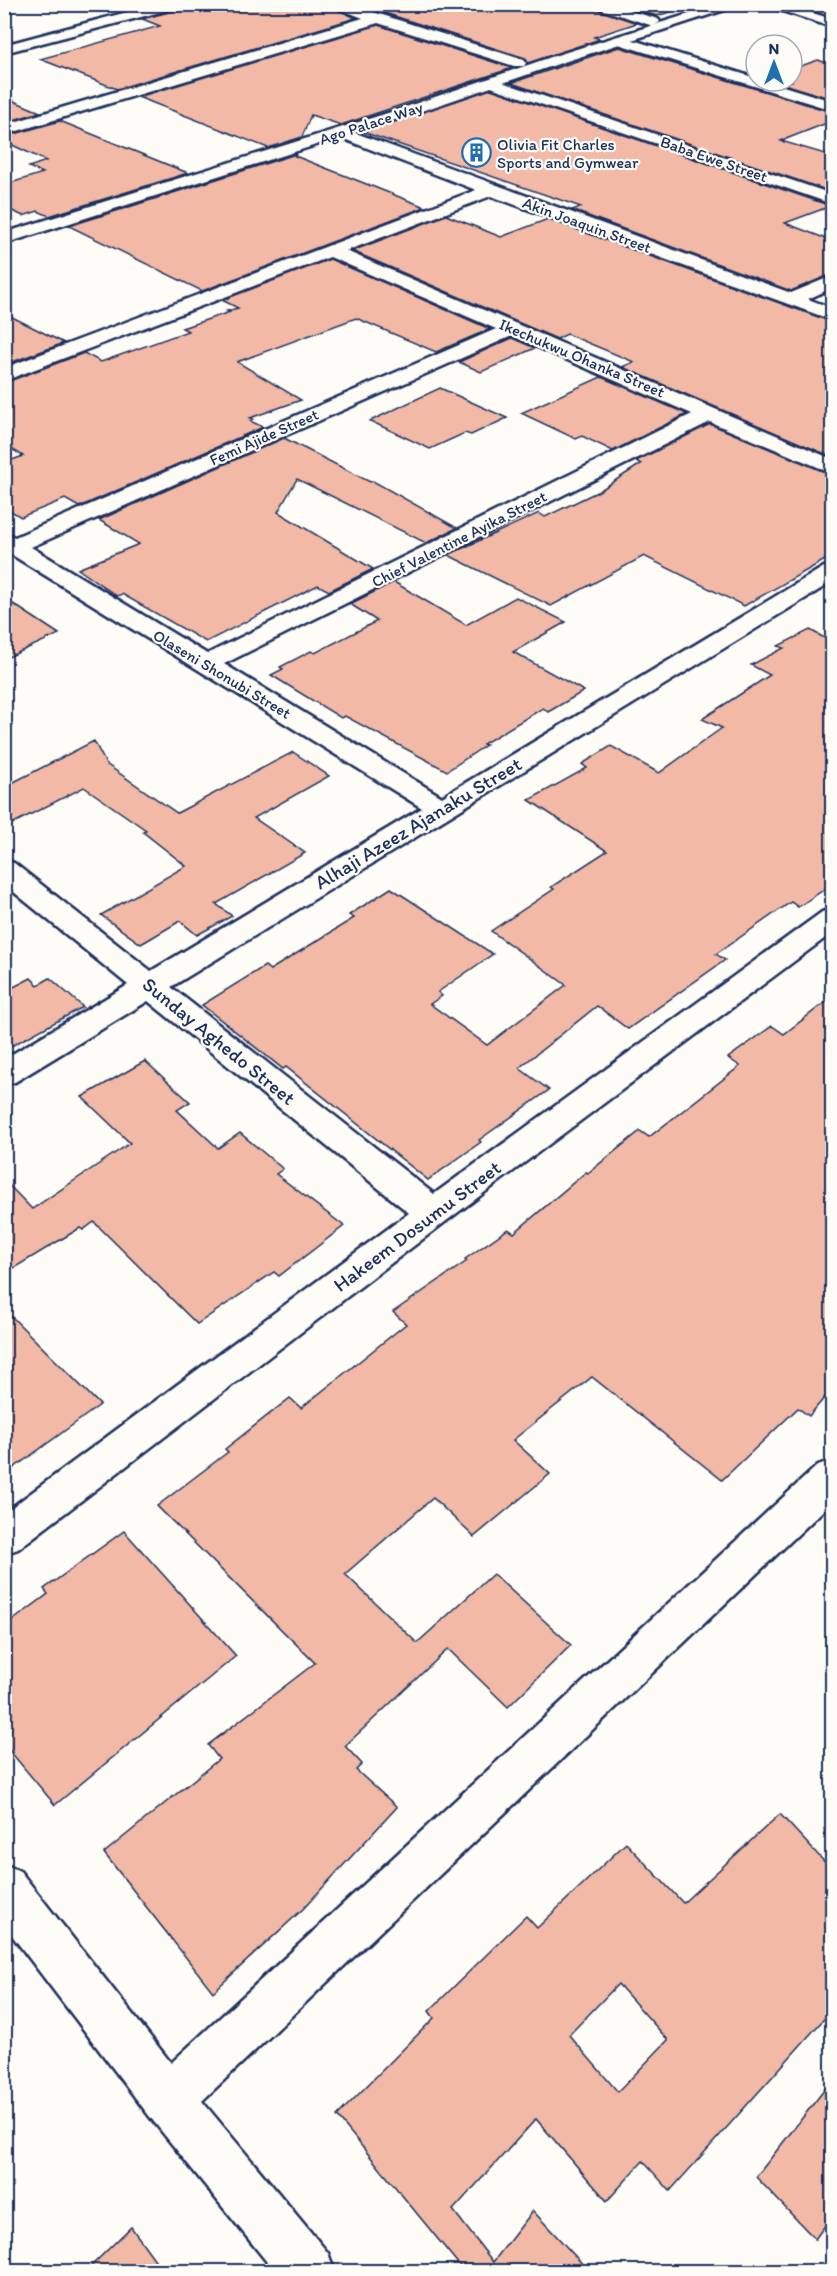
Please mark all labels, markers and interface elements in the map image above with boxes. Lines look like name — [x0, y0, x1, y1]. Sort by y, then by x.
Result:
north arrow — [744, 33, 804, 93]
text: N — [769, 39, 779, 58]
street label: Ago Palace Way — [317, 97, 426, 149]
street label: Baba Ewe Street — [658, 132, 770, 186]
place label: Olivia Fit Charles Sports and Gymwear — [497, 135, 639, 172]
building icon: Olivia Fit Charles Sports and Gymwear — [460, 137, 492, 169]
street label: Akin Joaquin Street — [520, 193, 654, 257]
street label: Ikechukwu Ohanka Street — [496, 315, 668, 401]
street label: Femi Ajide Street — [207, 405, 321, 469]
street label: Chief Valentine Ayika Street — [368, 487, 550, 591]
street label: Olaseni Shonubi Street — [150, 625, 294, 723]
street label: Alhaji Azeez Ajanaku Street — [310, 751, 526, 894]
street label: Sunday Aghedo Street — [138, 972, 300, 1110]
street label: Hakeem Dosumu Street — [329, 1155, 505, 1297]

